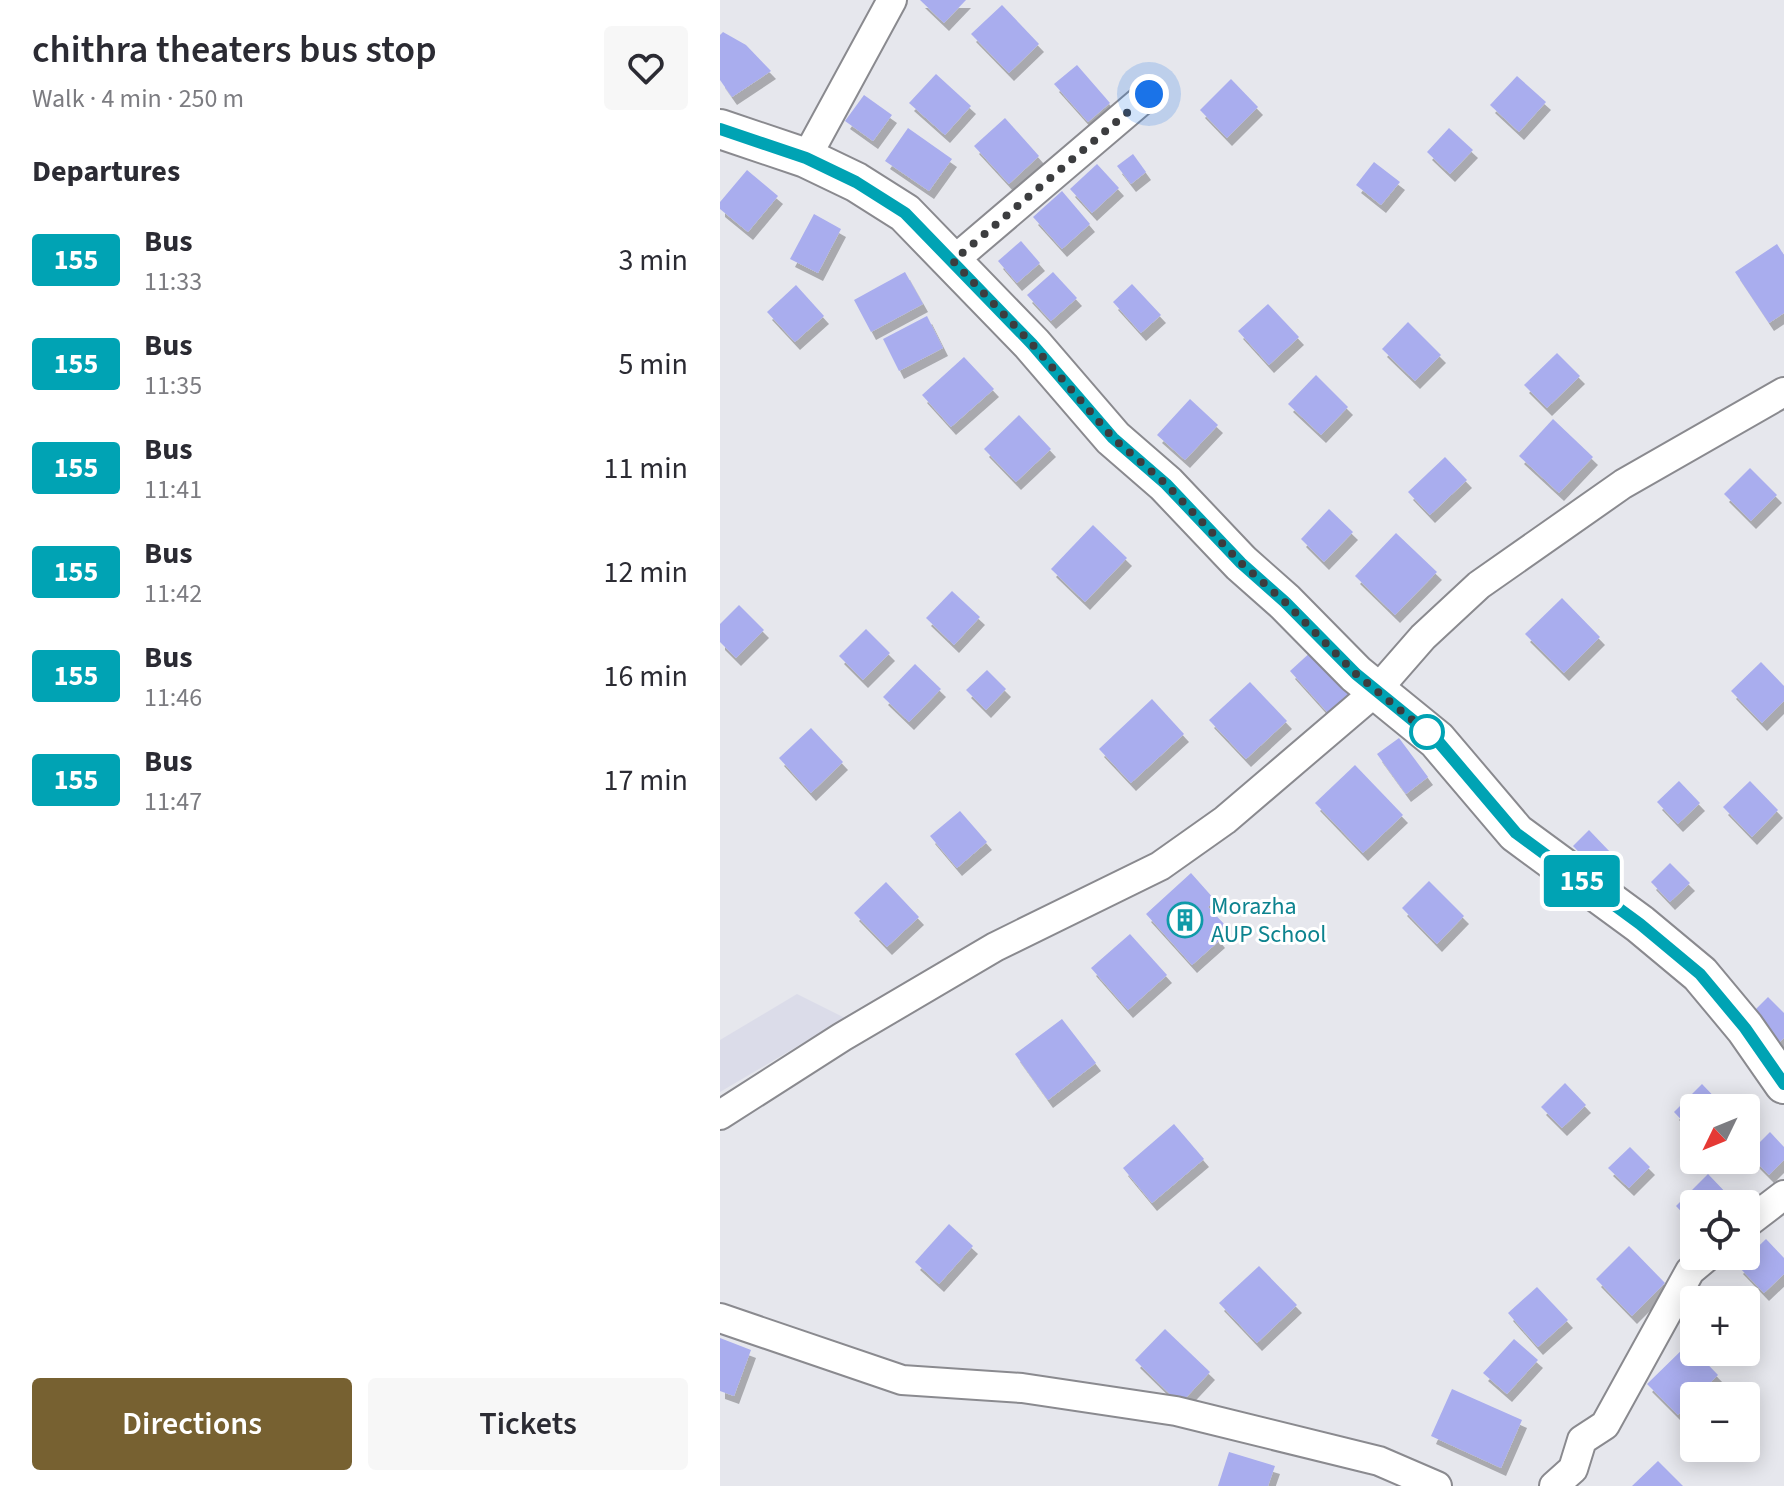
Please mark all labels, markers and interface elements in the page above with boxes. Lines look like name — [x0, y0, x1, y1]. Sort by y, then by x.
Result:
text: chithra theaters bus stop — [32, 23, 437, 77]
button: heart — [604, 26, 688, 110]
your location — [1129, 74, 1169, 114]
text: Walk · 4 min · 250 m — [32, 80, 244, 117]
text: Departures — [32, 150, 180, 193]
text: Bus — [144, 220, 192, 263]
text: 3 min — [618, 239, 688, 282]
text: 155 — [54, 240, 98, 280]
text: 11:33 — [144, 263, 202, 300]
text: Bus — [144, 324, 192, 367]
text: 5 min — [618, 343, 688, 386]
text: 155 — [54, 344, 98, 384]
text: 11:35 — [144, 367, 202, 404]
text: Bus — [144, 428, 192, 471]
text: 11 min — [604, 447, 688, 490]
text: 155 — [54, 448, 98, 488]
text: 11:41 — [144, 471, 202, 508]
text: Bus — [144, 532, 192, 575]
text: 12 min — [604, 551, 688, 594]
text: 155 — [54, 552, 98, 592]
text: 11:42 — [144, 575, 202, 612]
text: Bus — [144, 636, 192, 679]
text: 16 min — [604, 655, 688, 698]
text: 155 — [54, 656, 98, 696]
text: 11:46 — [144, 679, 202, 716]
unlabelled marker — [1410, 715, 1444, 749]
text: Bus — [144, 740, 192, 783]
text: 17 min — [604, 759, 688, 802]
text: 155 — [54, 760, 98, 800]
text: 11:47 — [144, 783, 202, 820]
line badge: 155 — [1536, 855, 1628, 907]
text: 155 — [1560, 861, 1604, 901]
place label: Morazha AUP School — [1211, 889, 1327, 952]
building icon: Morazha AUP School — [1166, 901, 1204, 939]
north arrow — [1680, 1094, 1760, 1174]
map controls — [1680, 1094, 1760, 1462]
button: locate — [1680, 1190, 1760, 1270]
button: + — [1680, 1286, 1760, 1366]
button: Directions — [32, 1378, 352, 1470]
button: Tickets — [368, 1378, 688, 1470]
button: − — [1680, 1382, 1760, 1462]

